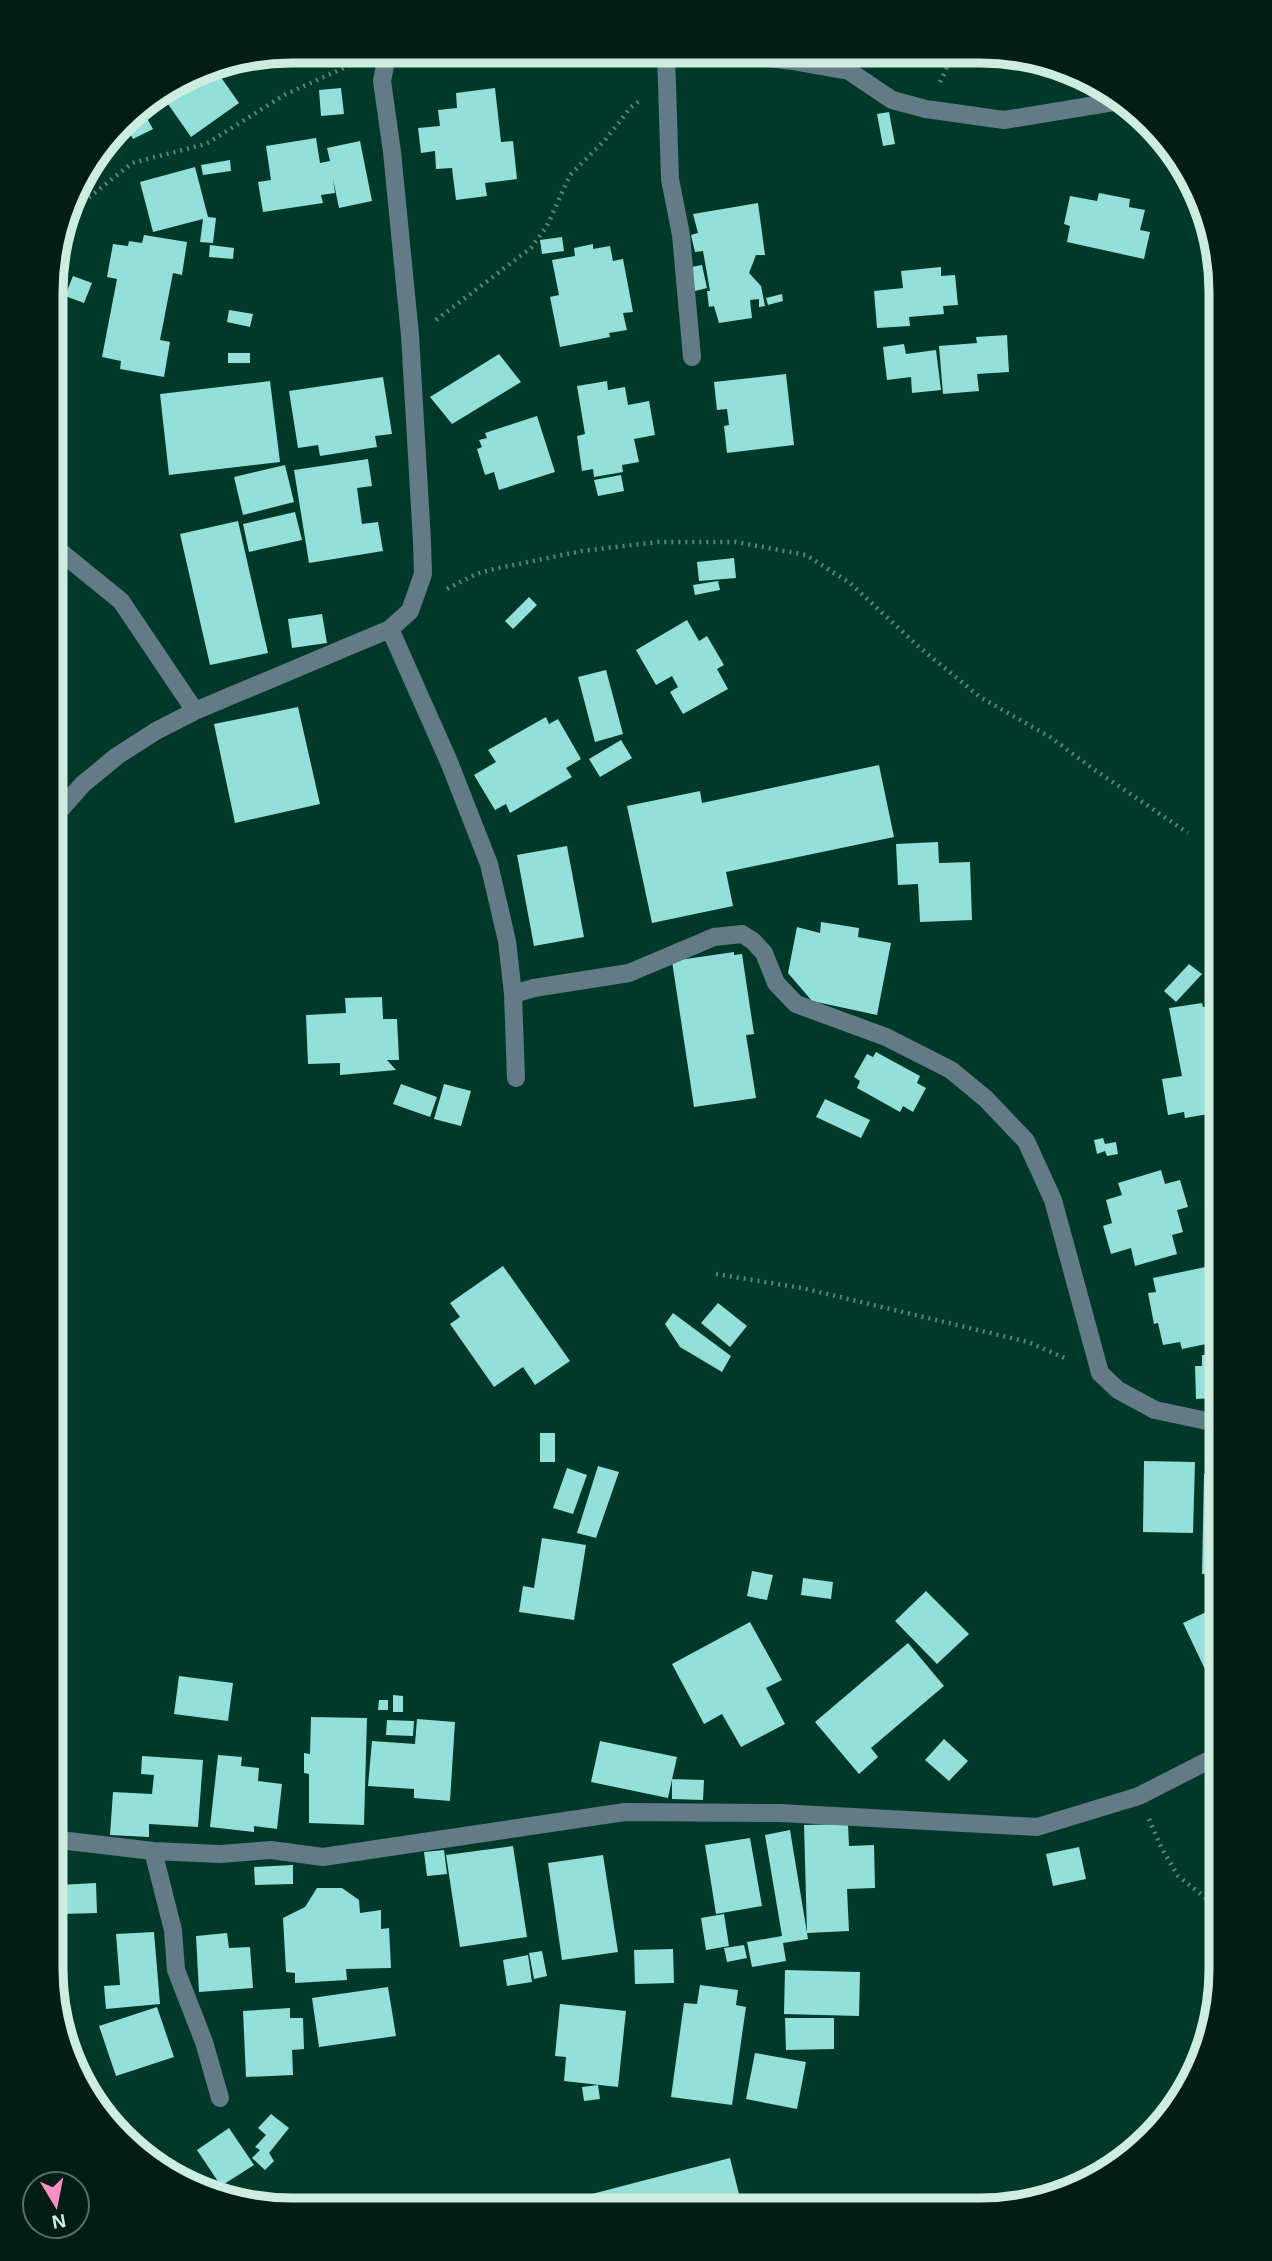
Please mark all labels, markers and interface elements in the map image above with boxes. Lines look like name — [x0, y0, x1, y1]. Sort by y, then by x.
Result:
north arrow — [21, 2170, 91, 2240]
text: N — [50, 2210, 67, 2233]

